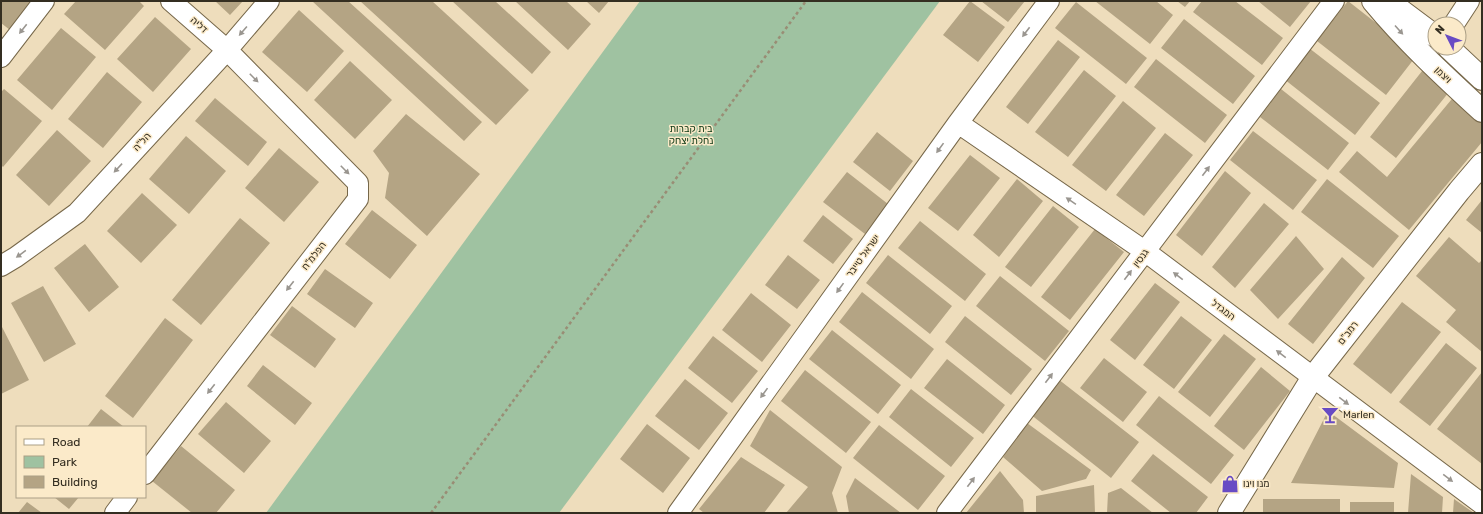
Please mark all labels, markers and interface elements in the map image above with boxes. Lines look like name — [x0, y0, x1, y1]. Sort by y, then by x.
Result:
street label: דליה — [188, 14, 211, 36]
north arrow — [1427, 16, 1467, 56]
text: N — [1432, 22, 1447, 37]
one-way arrow — [18, 23, 27, 34]
one-way arrow — [239, 25, 248, 36]
one-way arrow — [1394, 25, 1404, 35]
one-way arrow — [1022, 27, 1030, 38]
street label: ויצמן — [1432, 64, 1454, 86]
one-way arrow — [249, 73, 259, 83]
park label: בית קברות נחלת יצחק — [669, 123, 713, 147]
street label: הל"ה — [130, 130, 154, 154]
one-way arrow — [937, 143, 945, 153]
one-way arrow — [113, 163, 123, 173]
one-way arrow — [340, 165, 350, 175]
one-way arrow — [1202, 166, 1211, 177]
one-way arrow — [1066, 197, 1077, 205]
street label: ישראל טייבר — [843, 232, 883, 280]
street label: הפלמ"ח — [299, 239, 329, 273]
street label: גנסין — [1130, 246, 1152, 269]
one-way arrow — [16, 249, 26, 257]
one-way arrow — [1124, 270, 1132, 280]
one-way arrow — [1172, 271, 1183, 280]
one-way arrow — [286, 281, 295, 292]
one-way arrow — [836, 282, 844, 293]
street label: המגדל — [1208, 297, 1238, 323]
street label: רמב"ם — [1335, 319, 1361, 347]
one-way arrow — [1276, 350, 1287, 358]
one-way arrow — [1045, 373, 1054, 384]
one-way arrow — [207, 383, 215, 394]
one-way arrow — [760, 388, 768, 399]
one-way arrow — [1338, 397, 1349, 405]
bar icon: Marlen — [1320, 405, 1340, 425]
place label: Marlen — [1343, 409, 1374, 421]
legend — [16, 426, 146, 498]
text: Road — [52, 435, 80, 449]
text: Park — [52, 455, 78, 469]
shop icon: מנו וינו — [1220, 474, 1240, 494]
one-way arrow — [1443, 474, 1453, 482]
text: Building — [52, 475, 98, 489]
one-way arrow — [966, 477, 974, 487]
place label: מנו וינו — [1243, 478, 1270, 490]

